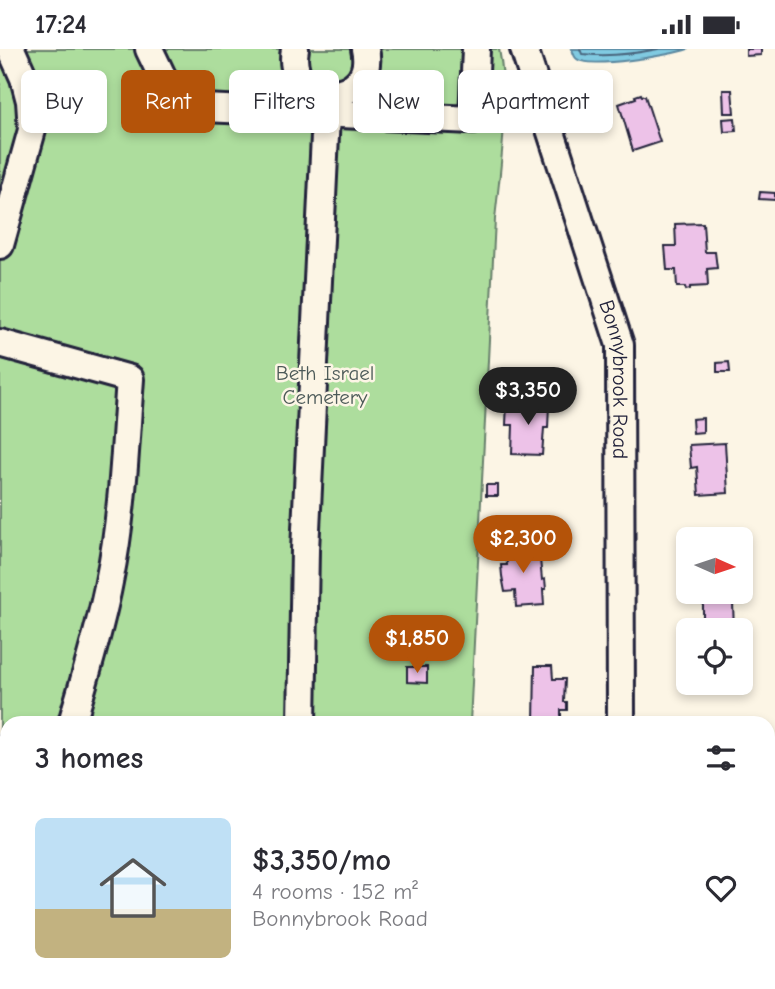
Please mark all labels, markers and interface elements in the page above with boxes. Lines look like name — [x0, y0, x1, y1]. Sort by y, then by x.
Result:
text: 17:24 — [35, 10, 87, 40]
chip: Buy — [21, 70, 107, 133]
chip: Rent — [121, 70, 215, 133]
chip: Filters — [229, 70, 339, 133]
chip: New — [353, 70, 444, 133]
chip: Apartment — [458, 70, 613, 133]
street label: Bonnybrook Road — [594, 297, 632, 459]
park label: Beth Israel Cemetery — [276, 361, 374, 409]
pin: $3,350 — [471, 367, 585, 427]
text: $3,350 — [495, 376, 561, 403]
pin: $2,300 — [466, 515, 580, 575]
text: $2,300 — [489, 524, 557, 551]
north arrow — [676, 527, 752, 604]
map controls — [676, 527, 753, 695]
pin: $1,850 — [360, 615, 474, 675]
button: locate — [676, 618, 753, 695]
text: $1,850 — [385, 624, 449, 651]
icon: filters — [702, 739, 740, 777]
text: 3 homes — [35, 741, 143, 776]
text: $3,350/mo — [252, 843, 391, 878]
icon: home — [91, 846, 175, 930]
icon: heart — [702, 869, 740, 907]
text: 4 rooms · 152 m² — [252, 878, 418, 905]
text: Bonnybrook Road — [252, 905, 428, 932]

